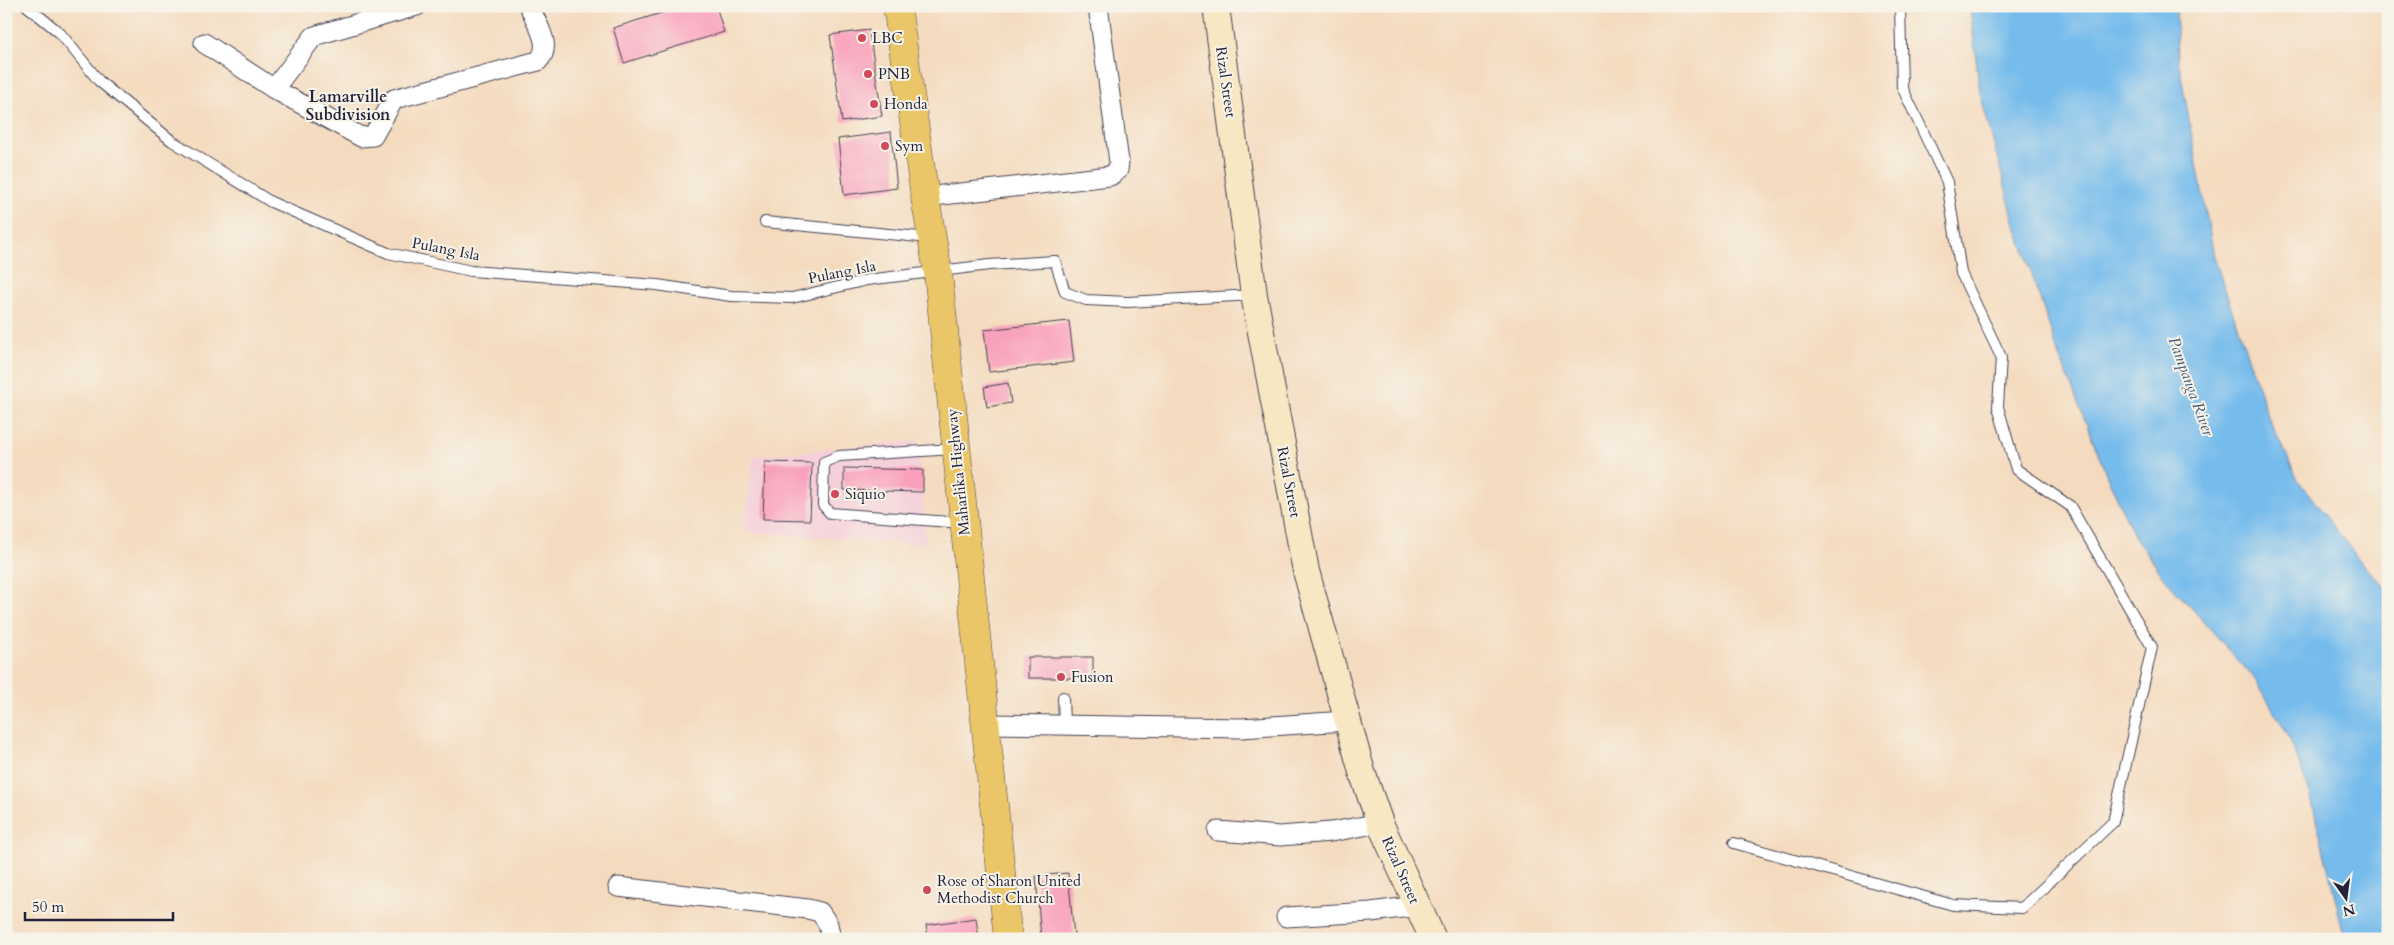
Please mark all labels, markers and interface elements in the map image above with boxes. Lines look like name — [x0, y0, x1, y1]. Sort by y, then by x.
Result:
place label: LBC — [872, 28, 903, 48]
marker: LBC — [856, 32, 868, 44]
street label: Rizal Street — [1211, 45, 1241, 119]
place label: PNB — [878, 64, 910, 84]
marker: PNB — [862, 68, 874, 80]
district label: Lamarville Subdivision — [306, 86, 391, 126]
place label: Honda — [884, 94, 928, 114]
marker: Honda — [868, 98, 880, 110]
place label: Sym — [895, 136, 923, 156]
marker: Sym — [879, 140, 891, 152]
street label: Pulang Isla — [410, 233, 482, 265]
street label: Pulang Isla — [806, 256, 878, 288]
water label: Pampanga River — [2163, 334, 2219, 440]
street label: Maharlika Highway — [941, 408, 975, 536]
street label: Rizal Street — [1272, 445, 1306, 519]
place label: Siquio — [845, 484, 885, 504]
marker: Siquio — [829, 488, 841, 500]
place label: Fusion — [1071, 667, 1114, 687]
marker: Fusion — [1055, 671, 1067, 683]
street label: Rizal Street — [1377, 833, 1425, 907]
place label: Rose of Sharon United Methodist Church — [937, 871, 1081, 908]
north arrow — [2322, 872, 2372, 922]
marker: Rose of Sharon United Methodist Church — [921, 884, 933, 896]
scale bar — [25, 890, 172, 922]
text: 50 m — [32, 897, 64, 917]
text: N — [2341, 899, 2357, 921]

